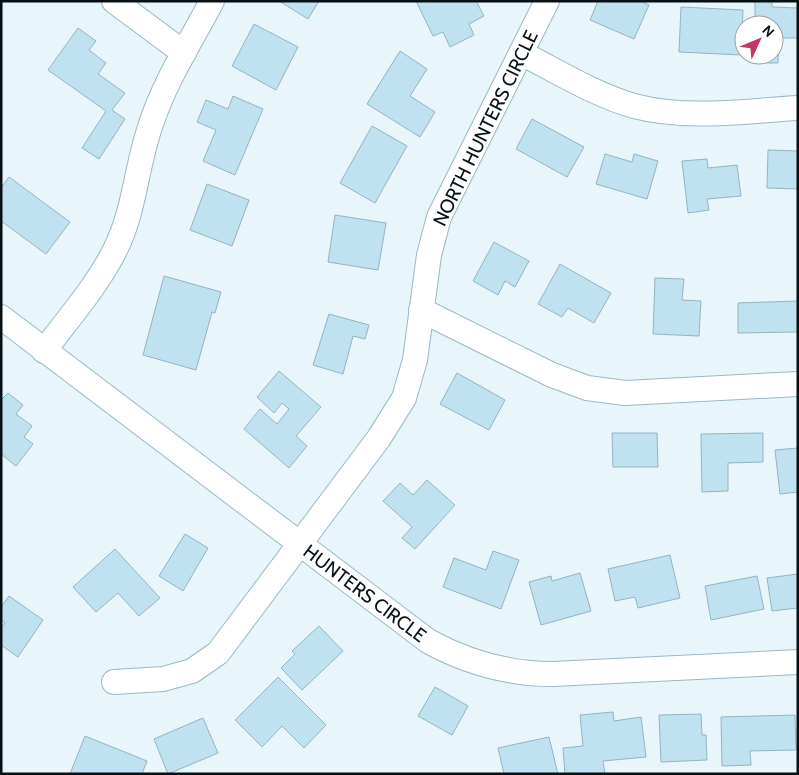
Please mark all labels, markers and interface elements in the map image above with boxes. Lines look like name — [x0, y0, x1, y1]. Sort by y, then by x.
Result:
north arrow — [734, 15, 784, 65]
text: N — [758, 21, 778, 41]
street label: NORTH HUNTERS CIRCLE — [428, 27, 543, 230]
street label: HUNTERS CIRCLE — [299, 540, 431, 647]

